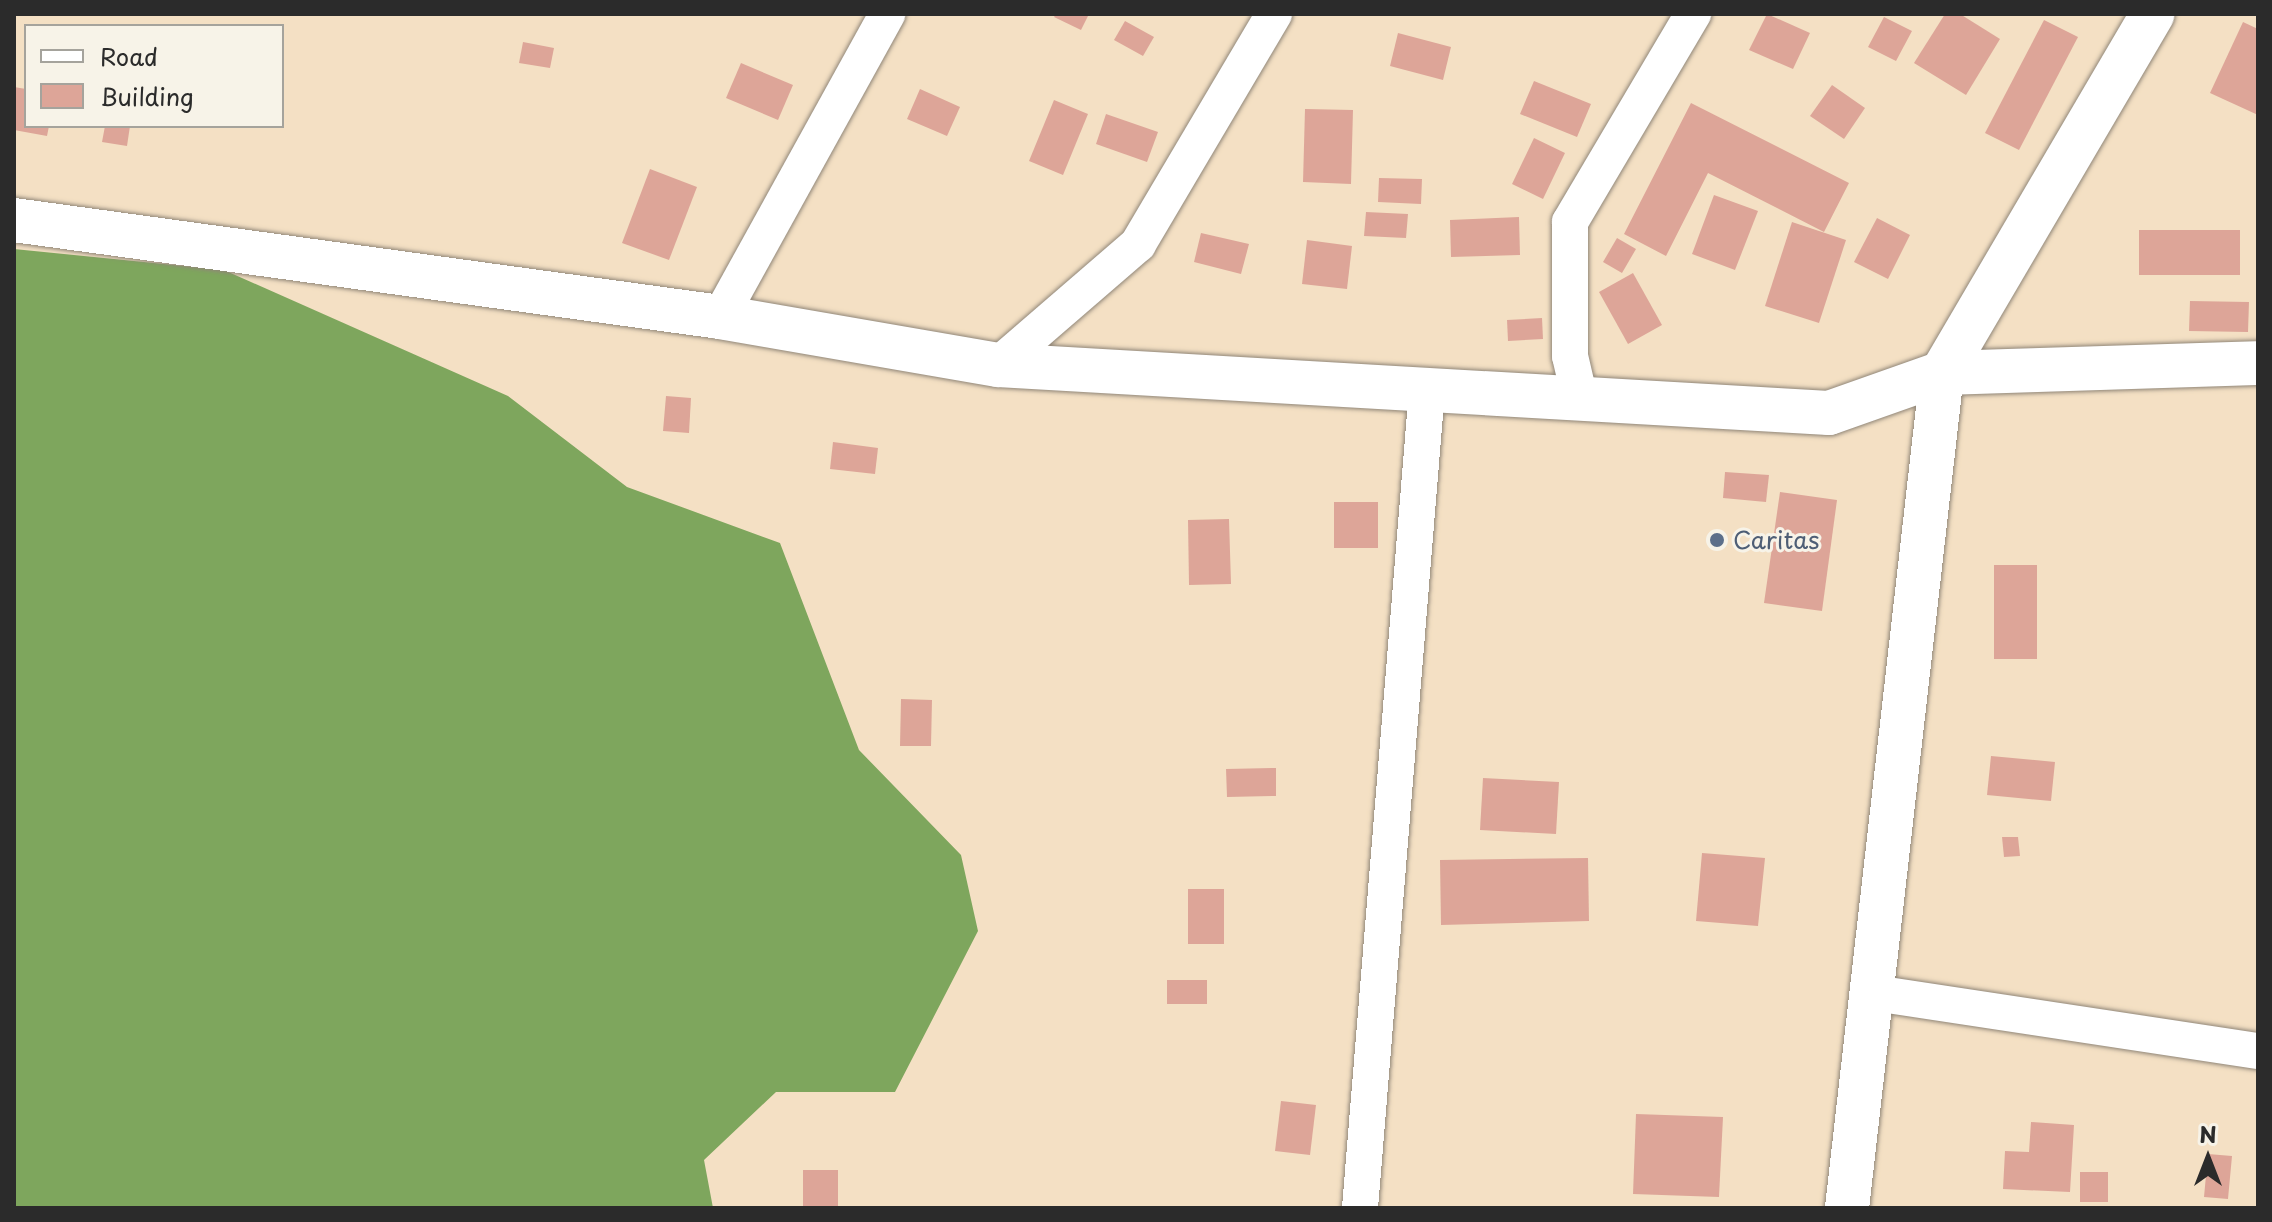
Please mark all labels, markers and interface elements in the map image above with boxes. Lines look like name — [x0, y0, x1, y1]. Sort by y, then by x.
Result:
legend — [24, 24, 284, 128]
text: Road — [100, 38, 158, 74]
text: Building — [100, 78, 194, 114]
place label: Caritas — [1733, 526, 1819, 554]
marker: Caritas — [1708, 531, 1726, 549]
text: N — [2199, 1117, 2217, 1150]
north arrow — [2168, 1118, 2248, 1198]

